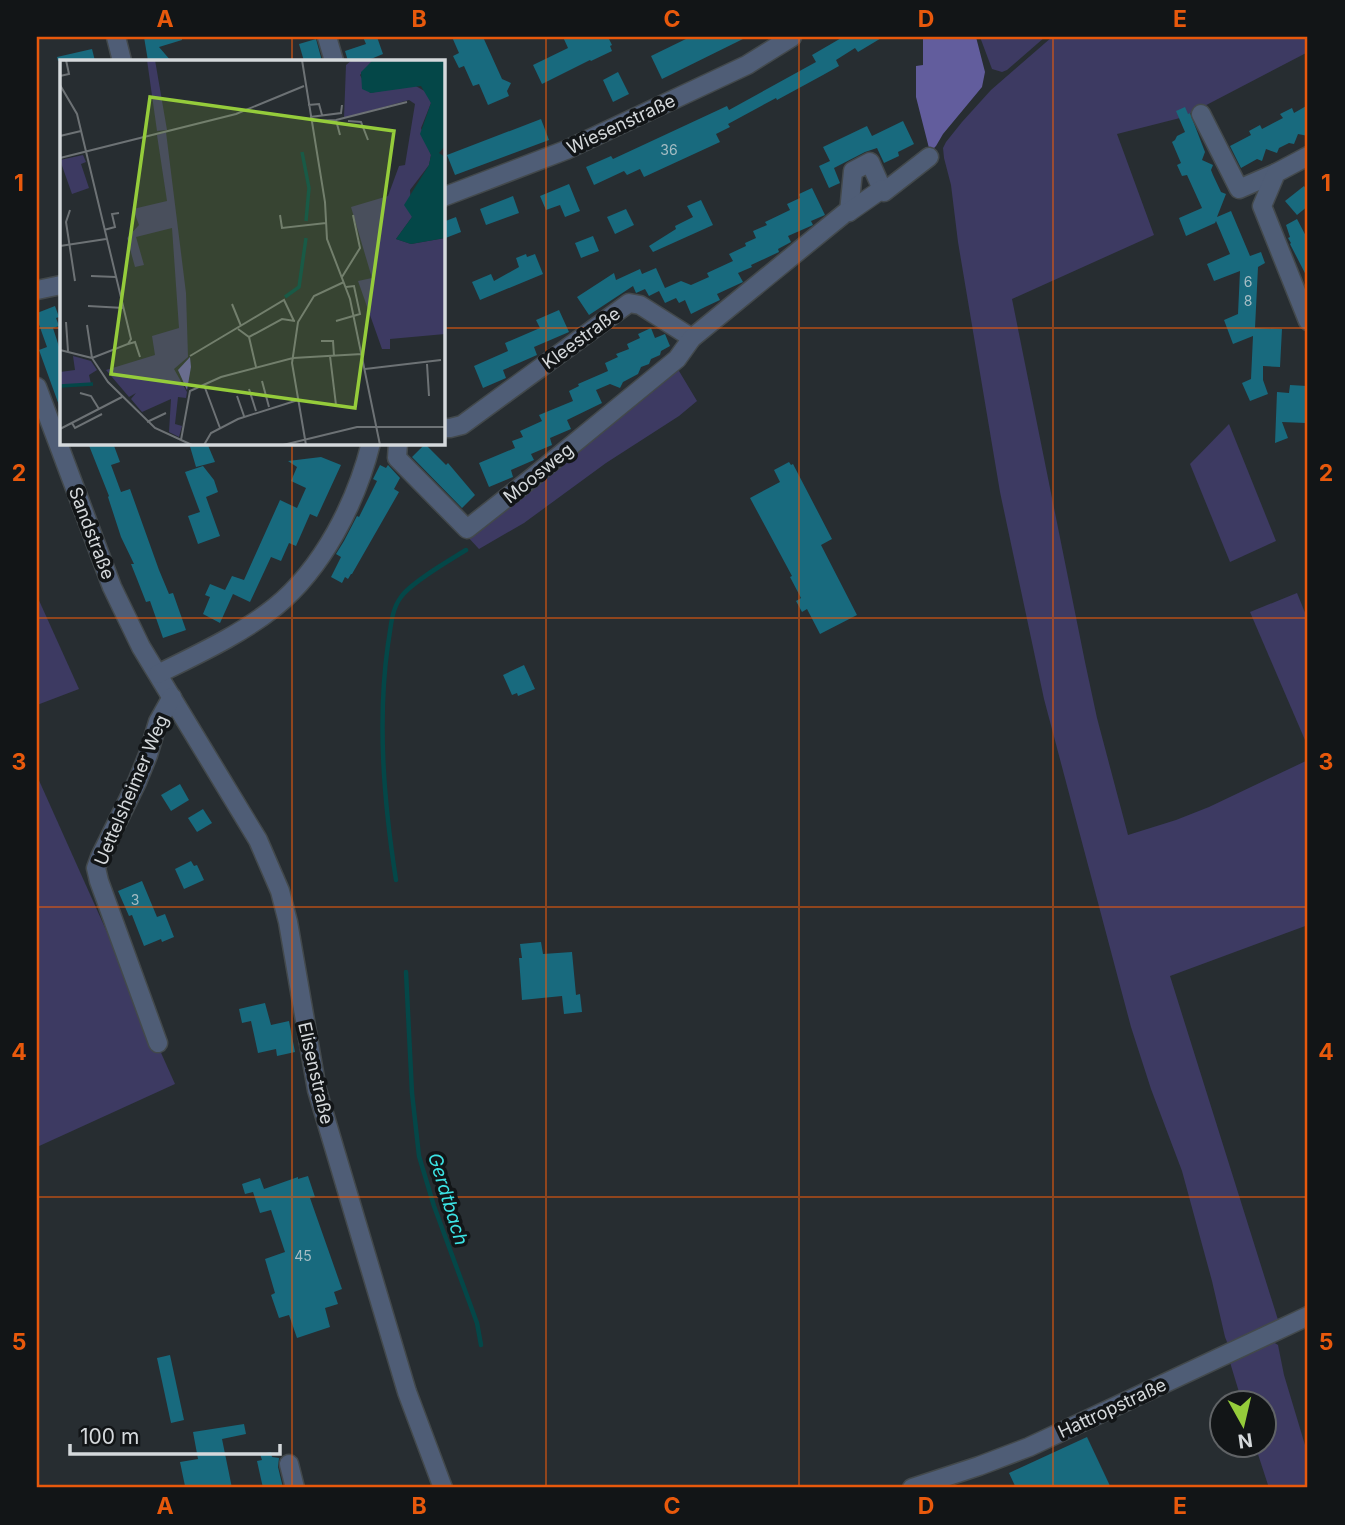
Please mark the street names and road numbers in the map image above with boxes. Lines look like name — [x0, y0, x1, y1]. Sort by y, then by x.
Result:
street label: Wiesenstraße — [564, 90, 678, 158]
street label: Kleestraße — [538, 303, 624, 373]
street label: Moosweg — [499, 439, 577, 507]
street label: Sandstraße — [65, 484, 119, 582]
street label: Uettelsheimer Weg — [90, 712, 172, 868]
street label: Elisenstraße — [294, 1020, 338, 1126]
street label: Hattropstraße — [1055, 1374, 1169, 1442]

